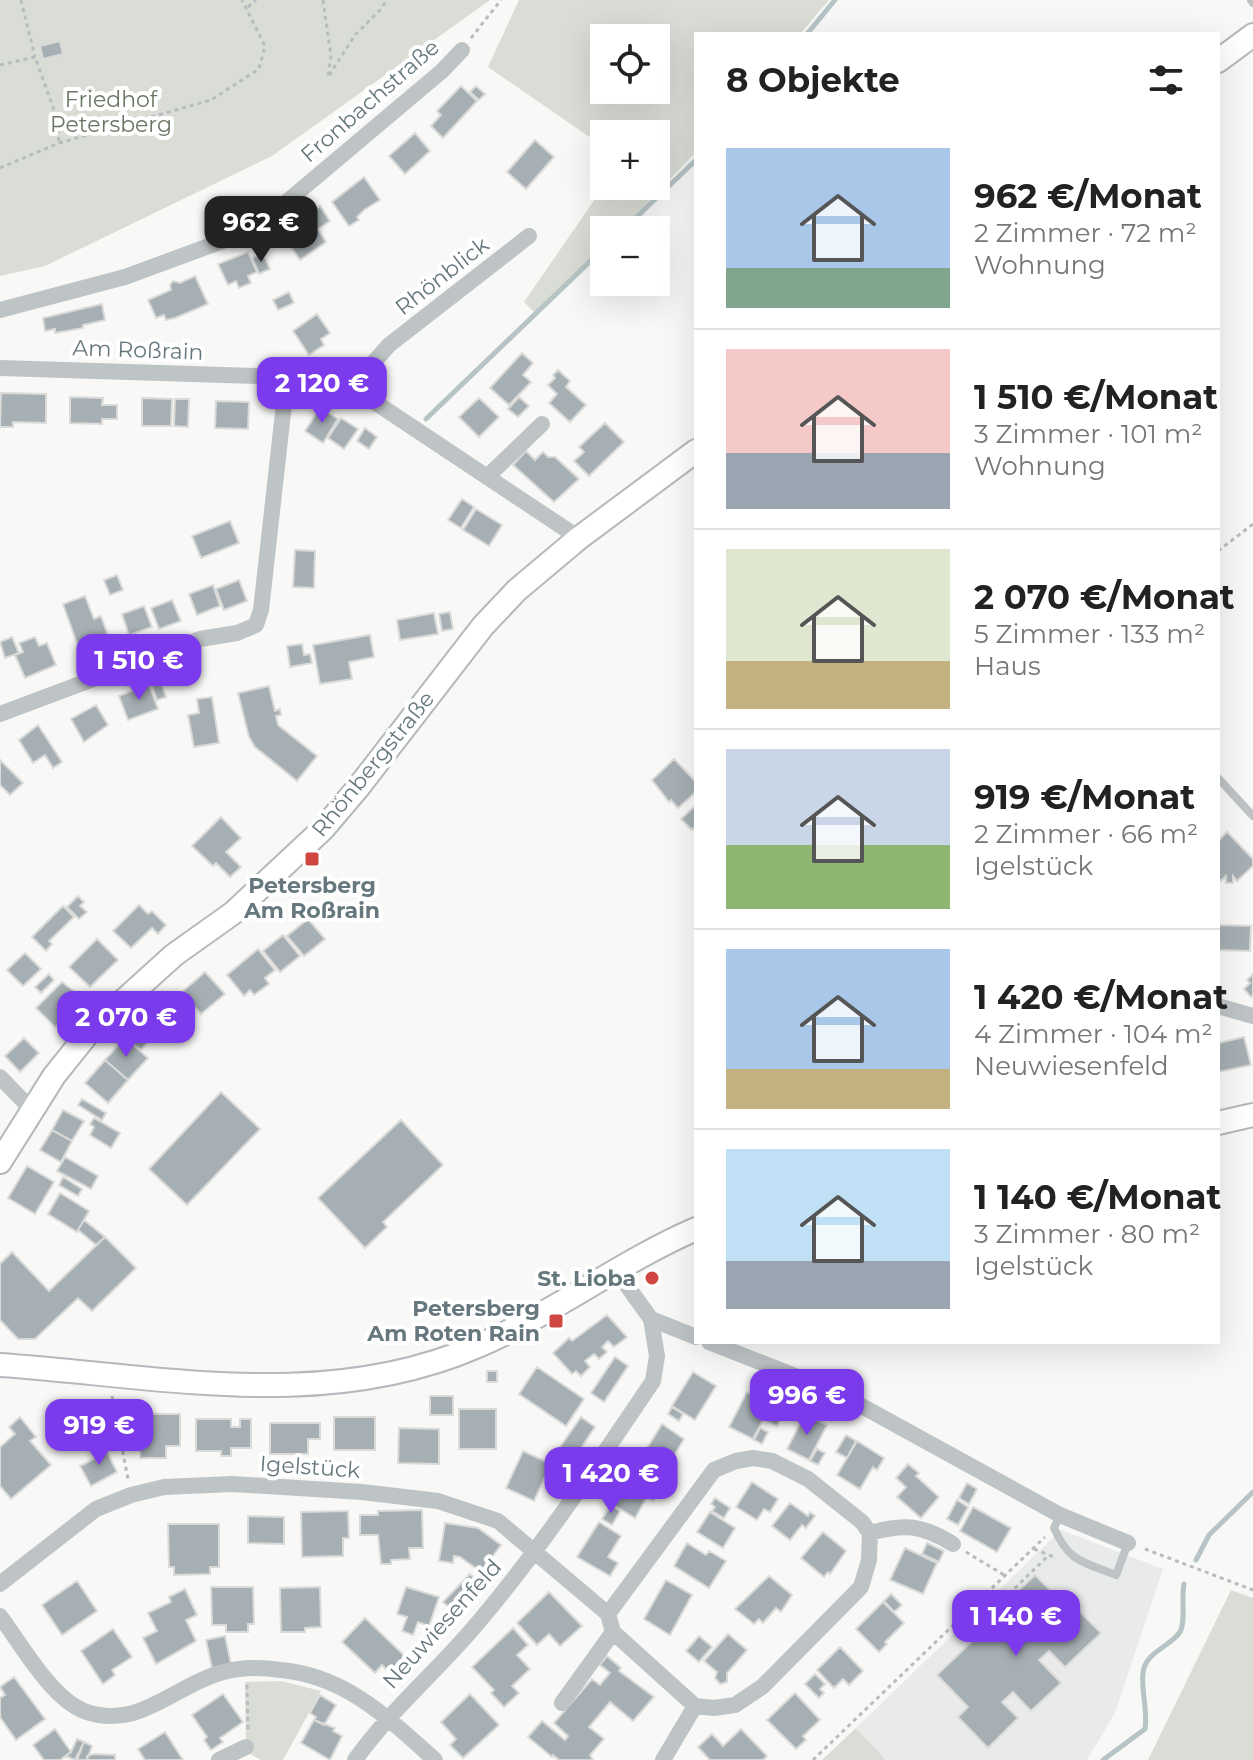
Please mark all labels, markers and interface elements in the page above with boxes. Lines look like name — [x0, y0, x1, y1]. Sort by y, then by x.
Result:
map controls — [590, 24, 670, 296]
button: locate — [590, 24, 670, 104]
street label: Fronbachstraße — [295, 34, 445, 168]
icon: filters — [1144, 58, 1188, 102]
text: 8 Objekte — [726, 59, 900, 101]
park label: Friedhof Petersberg — [50, 86, 172, 138]
button: + — [590, 120, 670, 200]
text: 962 €/Monat — [974, 175, 1202, 217]
icon: home — [790, 180, 886, 276]
pin: 962 € — [205, 196, 317, 264]
text: 962 € — [223, 206, 299, 238]
button: − — [590, 216, 670, 296]
text: 2 Zimmer · 72 m² — [974, 217, 1197, 249]
street label: Rhönblick — [390, 231, 495, 321]
text: Wohnung — [974, 249, 1106, 281]
street label: Am Roßrain — [72, 334, 204, 366]
pin: 2 120 € — [248, 357, 396, 425]
text: 2 120 € — [275, 367, 369, 399]
text: 1 510 €/Monat — [974, 376, 1218, 418]
icon: home — [790, 381, 886, 477]
text: 3 Zimmer · 101 m² — [974, 418, 1202, 450]
text: Wohnung — [974, 450, 1106, 482]
text: 2 070 €/Monat — [974, 576, 1235, 618]
icon: home — [790, 581, 886, 677]
text: 5 Zimmer · 133 m² — [974, 618, 1205, 650]
pin: 1 510 € — [65, 634, 213, 702]
text: 1 510 € — [94, 644, 184, 676]
text: Haus — [974, 650, 1041, 682]
street label: Rhönbergstraße — [306, 686, 440, 842]
text: 919 €/Monat — [974, 776, 1195, 818]
icon: home — [790, 781, 886, 877]
text: 2 Zimmer · 66 m² — [974, 818, 1198, 850]
marker: Petersberg Am Roßrain — [303, 850, 321, 868]
text: Igelstück — [974, 850, 1093, 882]
place label: Petersberg Am Roßrain — [243, 872, 380, 924]
text: 1 420 €/Monat — [974, 976, 1228, 1018]
icon: home — [790, 981, 886, 1077]
pin: 2 070 € — [52, 991, 200, 1059]
text: 2 070 € — [75, 1001, 177, 1033]
text: 4 Zimmer · 104 m² — [974, 1018, 1213, 1050]
text: Neuwiesenfeld — [974, 1050, 1169, 1082]
text: 1 140 €/Monat — [974, 1176, 1221, 1218]
icon: home — [790, 1181, 886, 1277]
text: 3 Zimmer · 80 m² — [974, 1218, 1200, 1250]
text: Igelstück — [974, 1250, 1093, 1282]
place label: St. Lioba — [537, 1265, 636, 1292]
marker: St. Lioba — [643, 1269, 661, 1287]
place label: Petersberg Am Roten Rain — [366, 1295, 540, 1347]
marker: Petersberg Am Roten Rain — [547, 1312, 565, 1330]
pin: 996 € — [751, 1369, 863, 1437]
text: 996 € — [768, 1379, 846, 1411]
pin: 919 € — [43, 1399, 155, 1467]
text: 919 € — [63, 1409, 135, 1441]
pin: 1 420 € — [537, 1447, 685, 1515]
street label: Igelstück — [259, 1450, 362, 1484]
text: 1 420 € — [563, 1457, 659, 1489]
street label: Neuwiesenfeld — [377, 1554, 507, 1694]
pin: 1 140 € — [942, 1590, 1090, 1658]
text: 1 140 € — [970, 1600, 1062, 1632]

